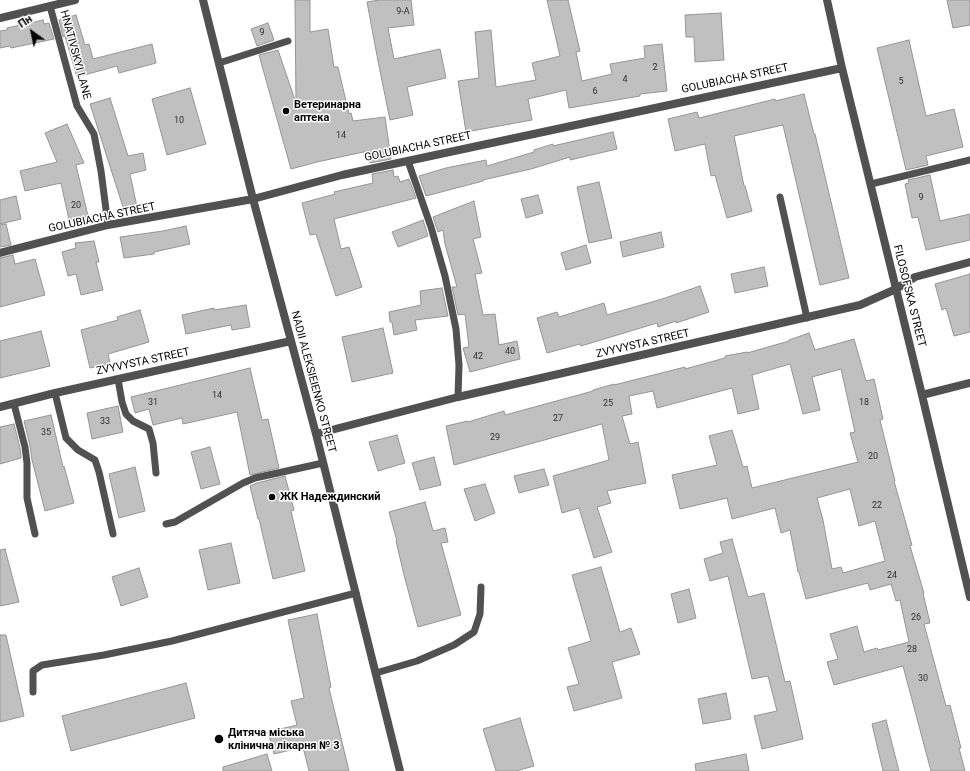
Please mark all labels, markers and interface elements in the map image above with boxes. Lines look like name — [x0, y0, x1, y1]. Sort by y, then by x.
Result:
house number: 9-А — [396, 7, 410, 17]
street label: HNATIVSKYI LANE — [57, 9, 93, 101]
north arrow — [12, 12, 52, 52]
text: Пн — [16, 12, 35, 31]
house number: 9 — [259, 28, 265, 38]
street label: GOLUBIACHA STREET — [680, 61, 790, 97]
house number: 2 — [652, 63, 658, 73]
house number: 4 — [622, 75, 628, 85]
house number: 5 — [898, 77, 904, 87]
house number: 6 — [592, 87, 598, 97]
place label: Ветеринарна аптека — [294, 98, 361, 124]
marker: Ветеринарна аптека — [281, 106, 291, 116]
house number: 10 — [174, 116, 184, 126]
street label: GOLUBIACHA STREET — [363, 129, 473, 165]
house number: 14 — [336, 131, 346, 141]
house number: 9 — [918, 193, 924, 203]
street label: GOLUBIACHA STREET — [47, 200, 157, 236]
house number: 20 — [71, 201, 81, 211]
street label: FILOSOFSKA STREET — [890, 244, 928, 348]
street label: NADII ALEKSIEIENKO STREET — [288, 310, 338, 454]
street label: ZVYVYSTA STREET — [595, 327, 691, 361]
street label: ZVYVYSTA STREET — [95, 346, 191, 378]
house number: 40 — [505, 347, 515, 357]
house number: 42 — [473, 352, 483, 362]
house number: 14 — [212, 391, 222, 401]
house number: 31 — [148, 398, 158, 408]
house number: 18 — [859, 398, 869, 408]
house number: 25 — [603, 399, 613, 409]
house number: 27 — [553, 414, 563, 424]
house number: 33 — [100, 417, 110, 427]
house number: 35 — [41, 428, 51, 438]
house number: 29 — [490, 433, 500, 443]
house number: 20 — [868, 452, 878, 462]
place label: ЖК Надеждинский — [280, 490, 381, 504]
marker: ЖК Надеждинский — [267, 492, 277, 502]
house number: 22 — [872, 501, 882, 511]
house number: 24 — [887, 571, 897, 581]
house number: 26 — [911, 613, 921, 623]
house number: 28 — [907, 645, 917, 655]
house number: 30 — [918, 674, 928, 684]
place label: Дитяча міська клінична лікарня № 3 — [228, 726, 339, 752]
marker: Дитяча міська клінична лікарня № 3 — [213, 733, 225, 745]

